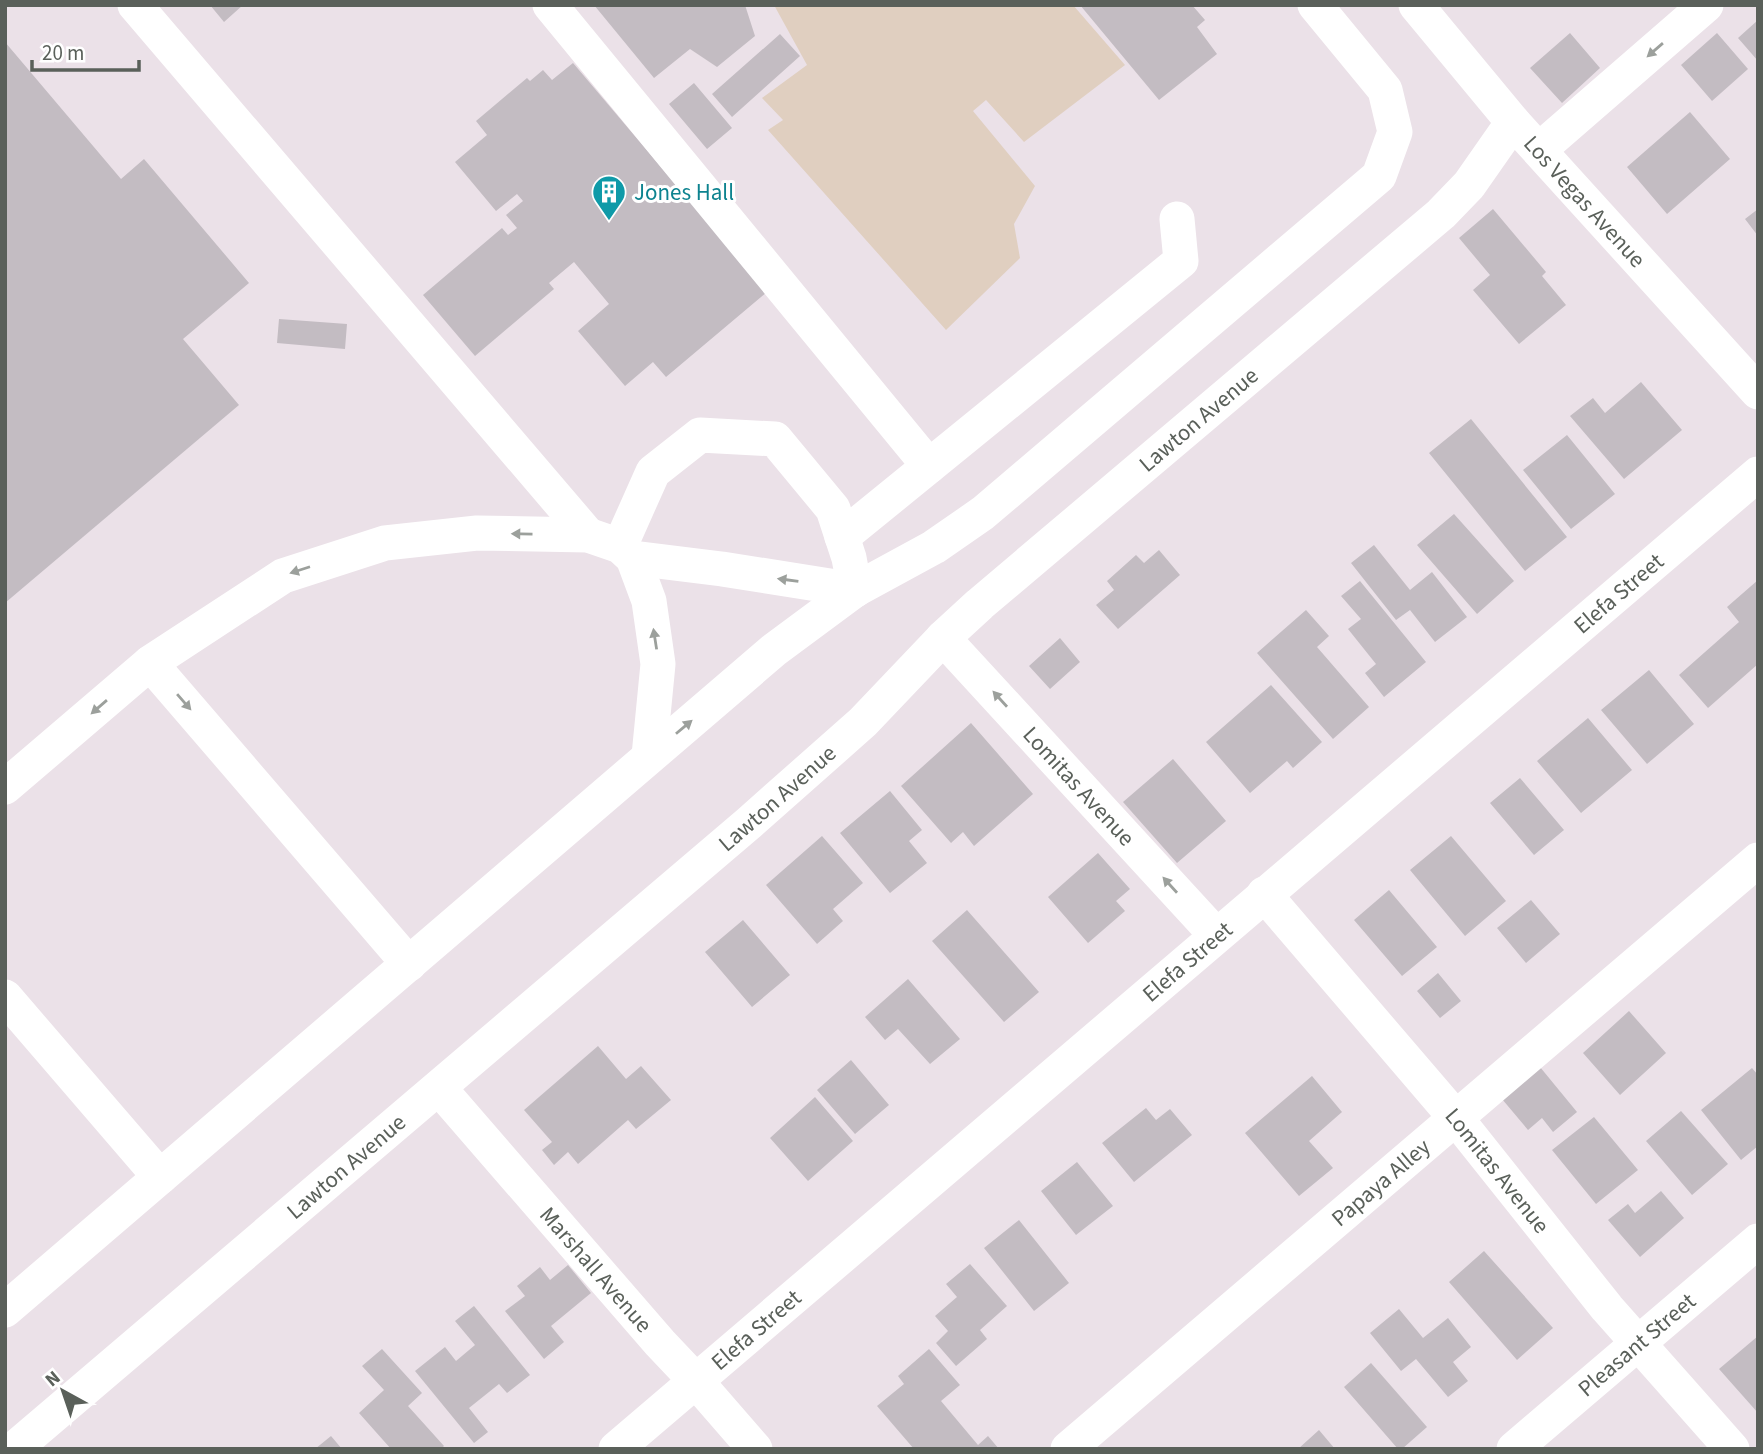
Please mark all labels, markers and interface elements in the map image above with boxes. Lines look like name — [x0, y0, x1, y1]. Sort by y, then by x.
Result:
scale bar — [32, 28, 138, 72]
text: 20 m — [42, 38, 84, 68]
one-way arrow — [1646, 42, 1663, 57]
street label: Los Vegas Avenue — [1516, 128, 1653, 275]
building icon: Jones Hall — [590, 173, 628, 222]
place label: Jones Hall — [634, 176, 734, 209]
street label: Lawton Avenue — [1132, 359, 1266, 480]
one-way arrow — [511, 528, 533, 540]
street label: Elefa Street — [1566, 545, 1671, 642]
one-way arrow — [289, 566, 310, 576]
one-way arrow — [777, 574, 799, 585]
one-way arrow — [649, 628, 660, 650]
one-way arrow — [992, 690, 1008, 708]
one-way arrow — [176, 693, 192, 711]
one-way arrow — [90, 699, 107, 714]
street label: Lomitas Avenue — [1015, 719, 1142, 854]
one-way arrow — [675, 720, 692, 735]
street label: Lawton Avenue — [711, 737, 844, 859]
one-way arrow — [1162, 876, 1178, 894]
street label: Elefa Street — [1135, 914, 1240, 1010]
street label: Lomitas Avenue — [1437, 1101, 1557, 1241]
street label: Lawton Avenue — [279, 1106, 413, 1227]
street label: Papaya Alley — [1324, 1131, 1438, 1234]
street label: Marshall Avenue — [532, 1199, 660, 1340]
street label: Elefa Street — [704, 1282, 809, 1378]
street label: Pleasant Street — [1571, 1285, 1703, 1405]
north arrow — [28, 1356, 98, 1426]
text: N — [40, 1365, 67, 1394]

